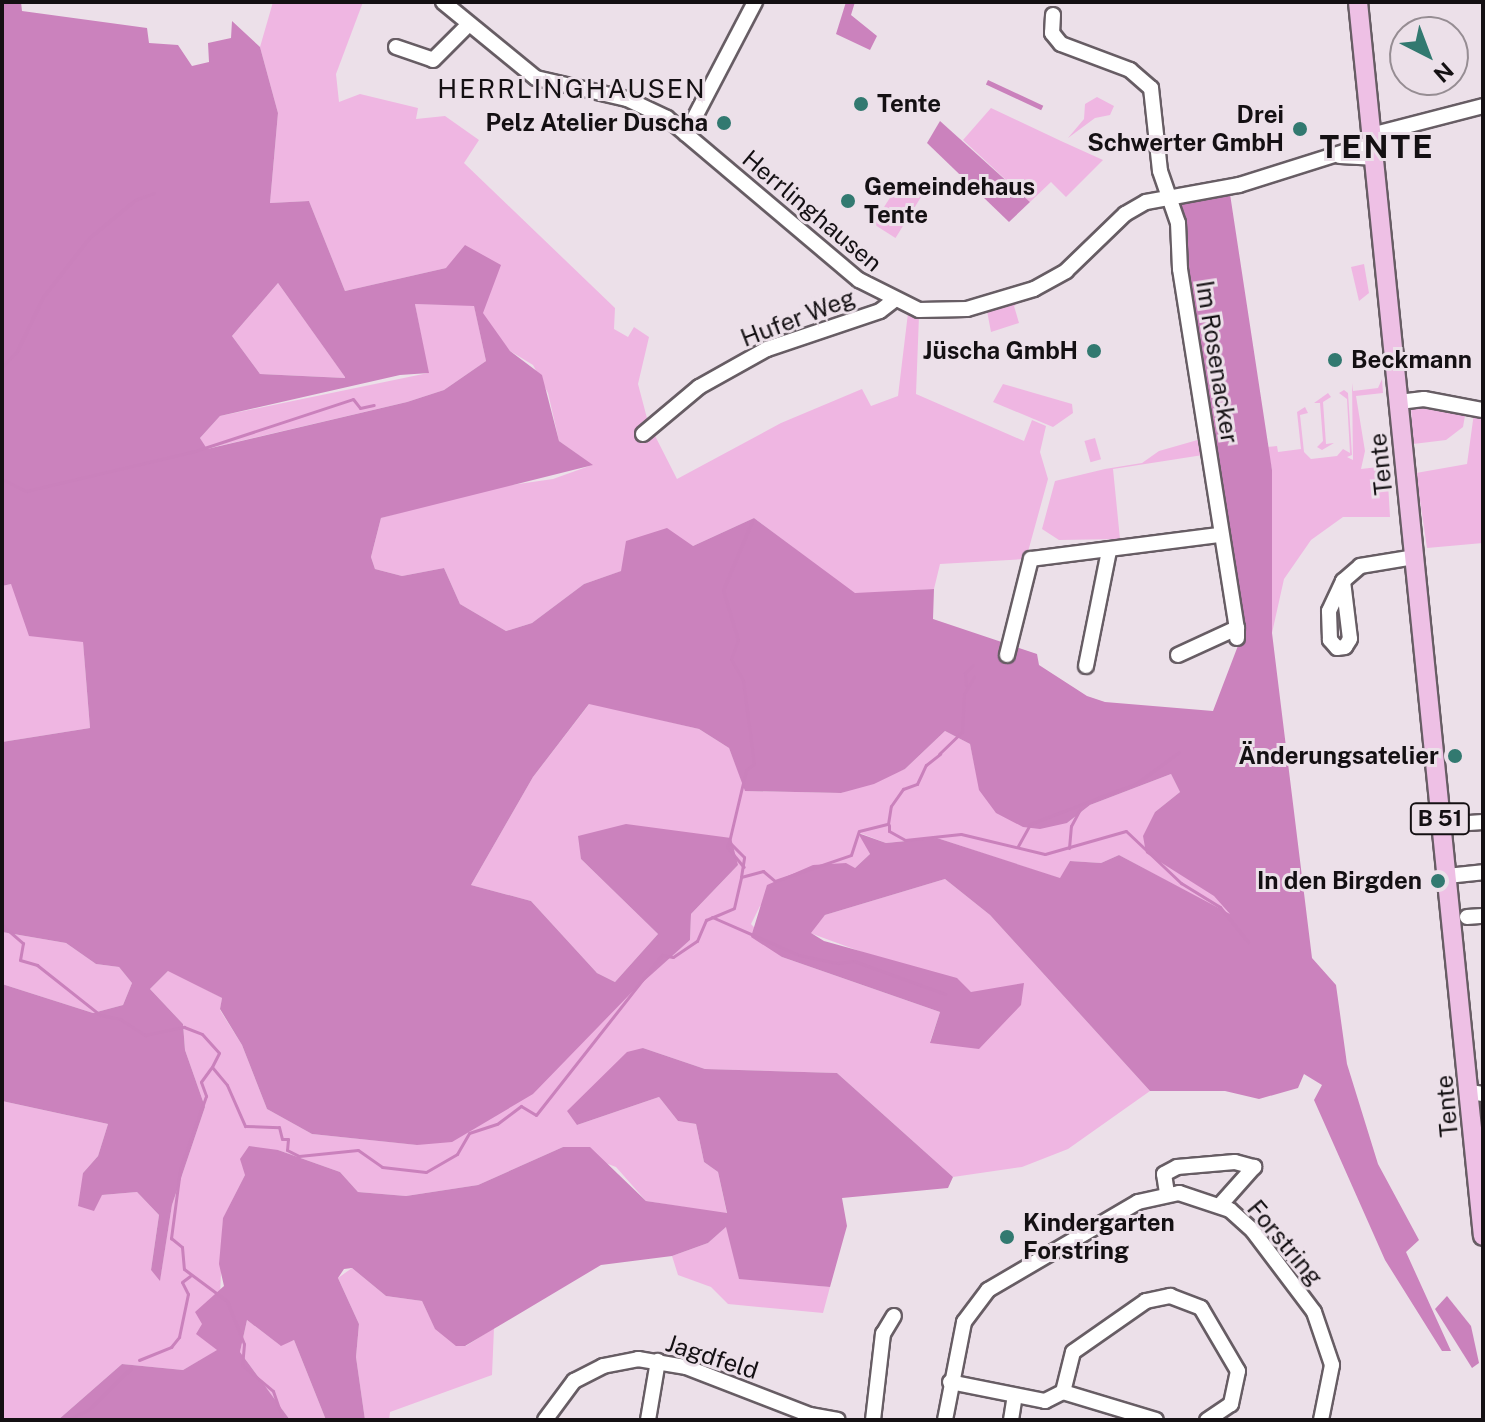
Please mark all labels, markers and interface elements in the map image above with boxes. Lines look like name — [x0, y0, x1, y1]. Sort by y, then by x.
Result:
north arrow — [1389, 16, 1469, 96]
text: N — [1429, 57, 1459, 88]
district label: HERRLINGHAUSEN — [437, 73, 707, 105]
place label: Tente — [877, 90, 941, 118]
marker: Tente — [852, 95, 870, 113]
place label: Drei Schwerter GmbH — [1087, 101, 1284, 157]
place label: Pelz Atelier Duscha — [486, 109, 708, 137]
marker: Pelz Atelier Duscha — [715, 114, 733, 132]
marker: Drei Schwerter GmbH — [1291, 120, 1309, 138]
district label: TENTE — [1319, 128, 1435, 166]
street label: Herrlinghausen — [736, 144, 888, 278]
place label: Gemeindehaus Tente — [864, 173, 1035, 229]
marker: Gemeindehaus Tente — [839, 192, 857, 210]
street label: Im Rosenacker — [1190, 279, 1244, 445]
street label: Hufer Weg — [736, 283, 860, 353]
place label: Jüscha GmbH — [923, 337, 1078, 365]
marker: Jüscha GmbH — [1085, 342, 1103, 360]
place label: Beckmann — [1351, 346, 1472, 374]
marker: Beckmann — [1326, 351, 1344, 369]
street label: Tente — [1363, 432, 1399, 496]
place label: Änderungsatelier — [1238, 742, 1439, 770]
marker: Änderungsatelier — [1446, 747, 1464, 765]
road number: B 51 — [1408, 801, 1472, 837]
place label: In den Birgden — [1257, 867, 1422, 895]
marker: In den Birgden — [1429, 872, 1447, 890]
street label: Tente — [1430, 1074, 1464, 1138]
street label: Forstring — [1241, 1195, 1329, 1291]
place label: Kindergarten Forstring — [1023, 1209, 1175, 1265]
marker: Kindergarten Forstring — [998, 1228, 1016, 1246]
street label: Jagdfeld — [662, 1329, 762, 1385]

